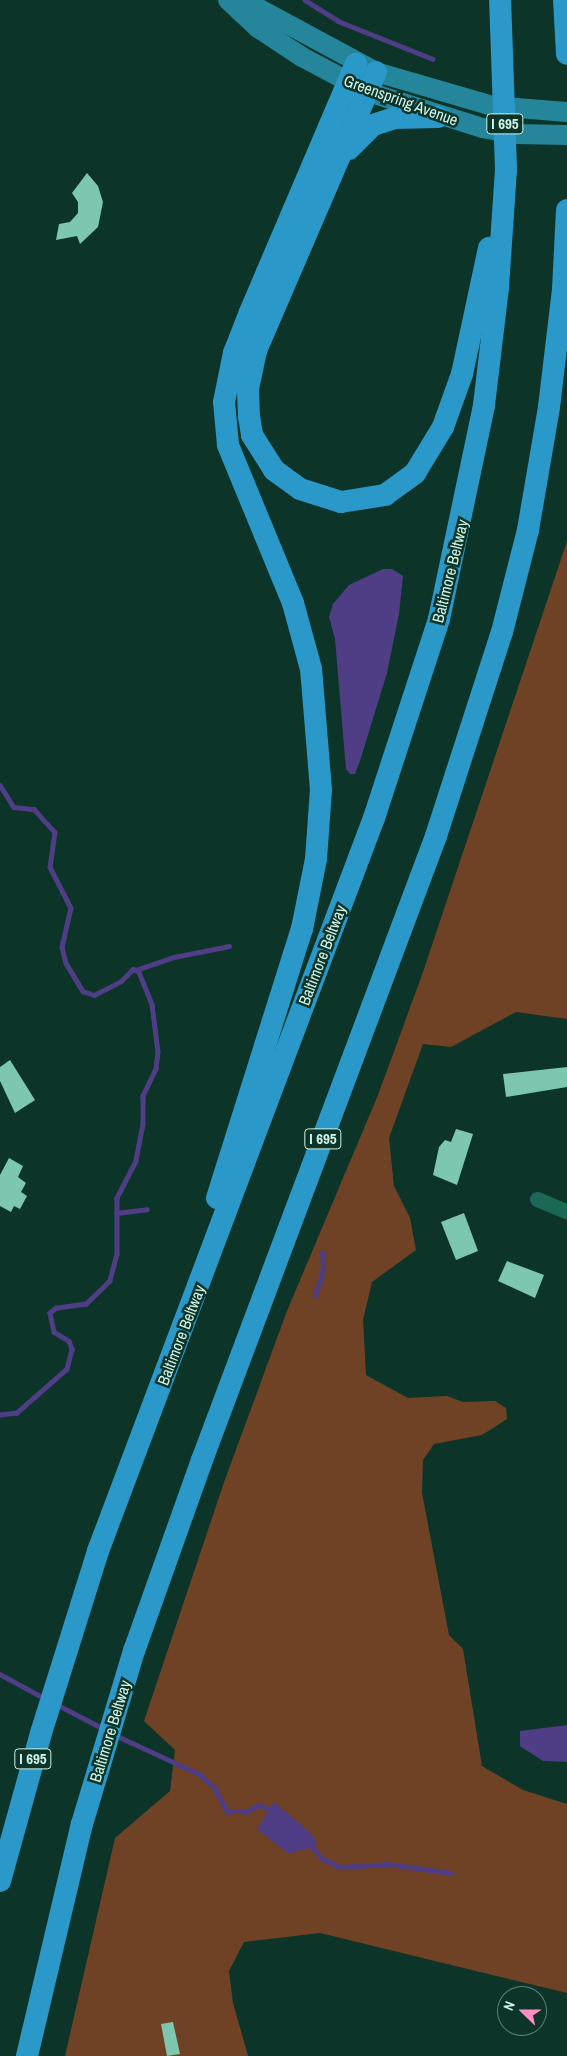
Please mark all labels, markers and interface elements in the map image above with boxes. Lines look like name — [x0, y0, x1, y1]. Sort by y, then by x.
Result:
street label: Greenspring Avenue — [341, 70, 461, 130]
road number: I 695 — [486, 112, 524, 136]
street label: Baltimore Beltway — [428, 517, 472, 625]
street label: Baltimore Beltway — [294, 902, 350, 1008]
road number: I 695 — [304, 1126, 342, 1152]
street label: Baltimore Beltway — [153, 1282, 209, 1388]
street label: Baltimore Beltway — [85, 1678, 135, 1784]
road number: I 695 — [14, 1746, 52, 1772]
north arrow — [497, 1986, 547, 2036]
text: N — [499, 1999, 519, 2013]

